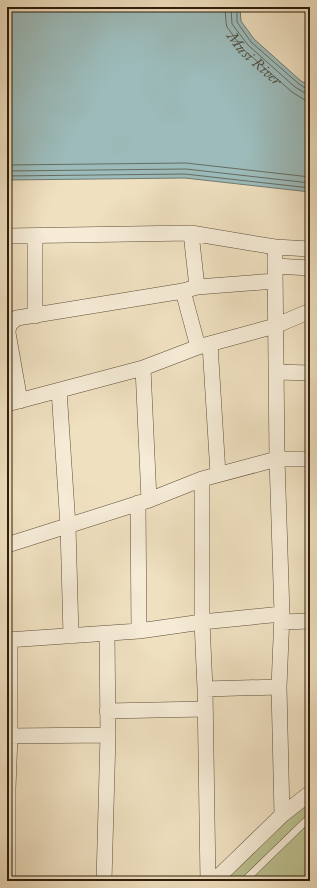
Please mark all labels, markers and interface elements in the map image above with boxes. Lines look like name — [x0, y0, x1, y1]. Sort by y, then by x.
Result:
water label: Musi River — [221, 26, 288, 91]

